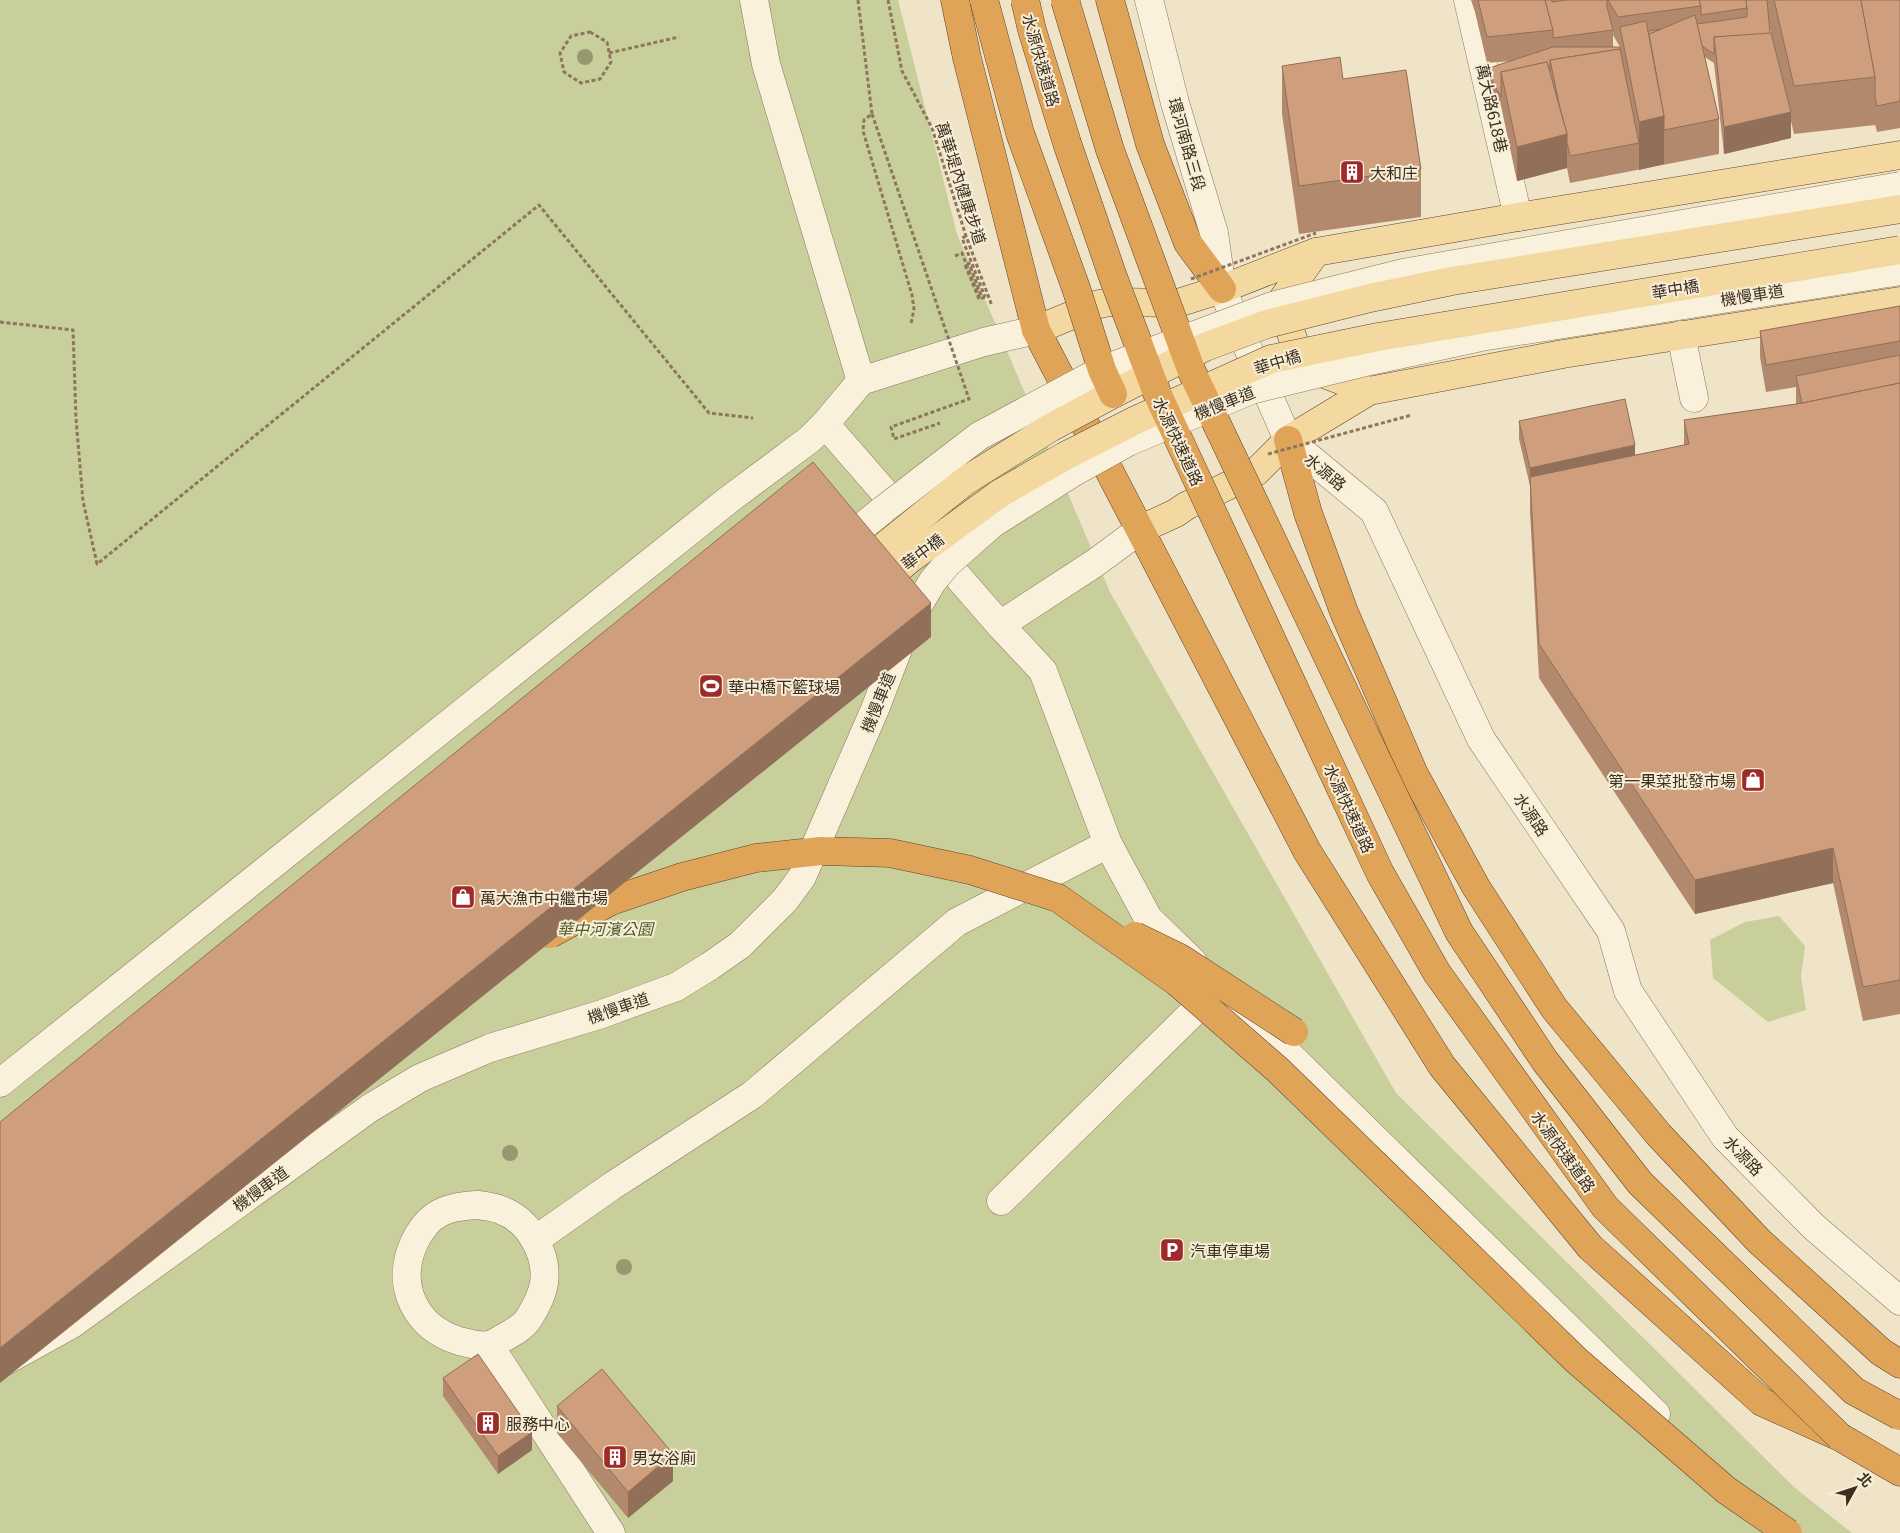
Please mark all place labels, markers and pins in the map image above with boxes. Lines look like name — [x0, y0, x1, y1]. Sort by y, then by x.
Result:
building icon: 大和庄 — [1339, 159, 1365, 185]
place label: 大和庄 — [1370, 160, 1418, 184]
sports icon: 華中橋下籃球場 — [698, 673, 724, 699]
place label: 華中橋下籃球場 — [728, 674, 840, 698]
shop icon: 第一果菜批發市場 — [1740, 767, 1766, 793]
place label: 第一果菜批發市場 — [1608, 768, 1736, 792]
shop icon: 萬大漁市中繼市場 — [450, 884, 476, 910]
place label: 萬大漁市中繼市場 — [480, 885, 608, 909]
parking icon: 汽車停車場 — [1159, 1237, 1185, 1263]
place label: 汽車停車場 — [1190, 1238, 1270, 1262]
building icon: 服務中心 — [475, 1410, 501, 1436]
place label: 服務中心 — [506, 1411, 570, 1435]
building icon: 男女浴廁 — [602, 1444, 628, 1470]
place label: 男女浴廁 — [632, 1445, 696, 1469]

